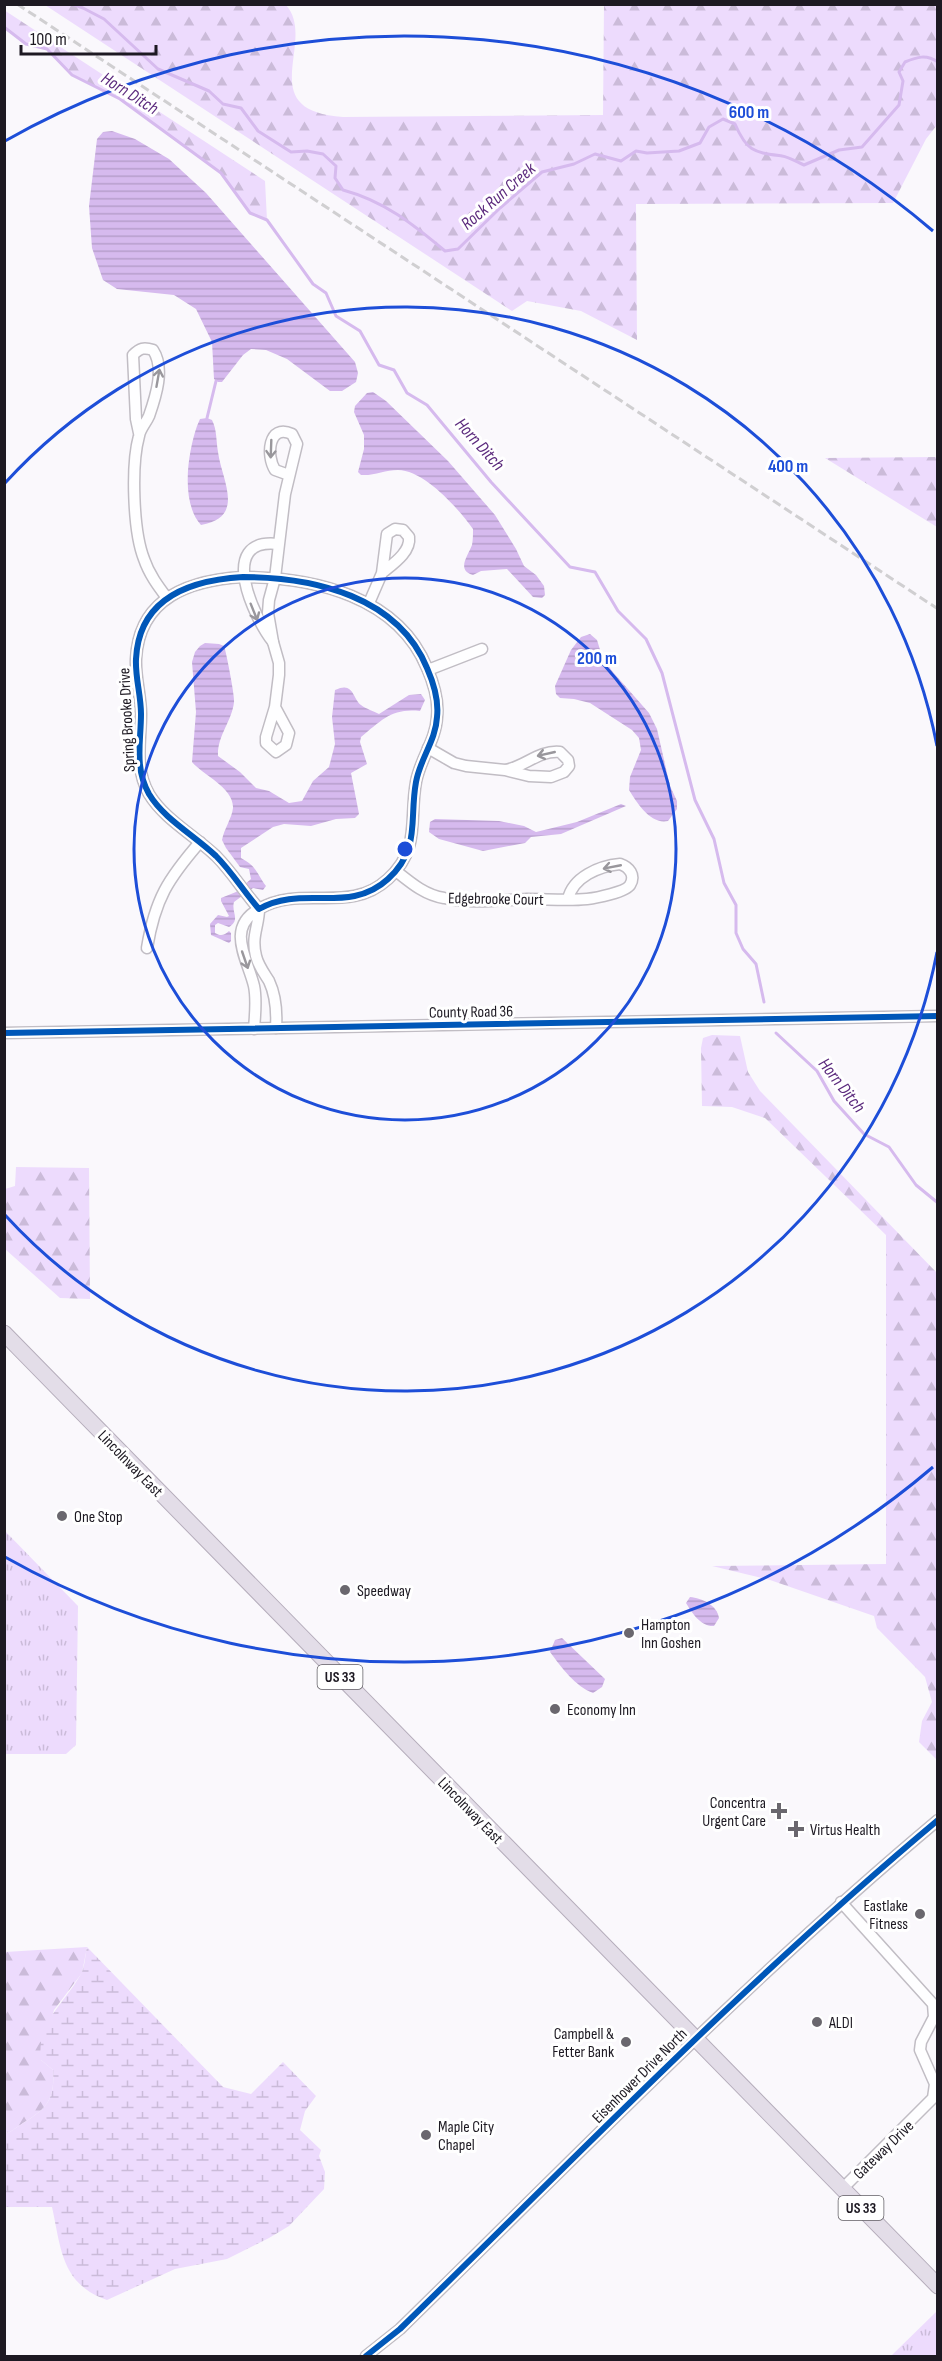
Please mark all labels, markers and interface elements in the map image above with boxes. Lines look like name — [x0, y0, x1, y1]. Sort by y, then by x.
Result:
scale bar — [21, 18, 156, 56]
text: 100 m — [30, 29, 67, 50]
water label: Horn Ditch — [97, 68, 163, 119]
text: 600 m — [729, 102, 769, 123]
water label: Rock Run Creek — [457, 158, 541, 234]
one-way arrow — [153, 369, 164, 388]
water label: Horn Ditch — [451, 414, 509, 475]
one-way arrow — [266, 439, 277, 459]
text: 400 m — [768, 456, 808, 477]
one-way arrow — [249, 602, 260, 620]
text: 200 m — [577, 648, 617, 669]
street label: Spring Brooke Drive — [115, 667, 140, 773]
one-way arrow — [537, 749, 556, 760]
centre of rings — [395, 839, 415, 859]
one-way arrow — [603, 861, 622, 872]
street label: Edgebrooke Court — [448, 889, 544, 910]
one-way arrow — [240, 950, 251, 969]
street label: County Road 36 — [429, 1002, 513, 1023]
water label: Horn Ditch — [814, 1054, 870, 1117]
street label: Lincolnway East — [93, 1427, 166, 1501]
place label: One Stop — [74, 1508, 123, 1527]
marker: One Stop — [55, 1509, 69, 1523]
place label: Speedway — [357, 1582, 411, 1601]
marker: Speedway — [338, 1583, 352, 1597]
place label: Hampton Inn Goshen — [641, 1616, 701, 1653]
marker: Hampton Inn Goshen — [622, 1626, 636, 1640]
road number: US 33 — [318, 1665, 362, 1689]
place label: Economy Inn — [567, 1701, 636, 1720]
marker: Economy Inn — [548, 1702, 562, 1716]
street label: Lincolnway East — [433, 1774, 506, 1848]
place label: Concentra Urgent Care — [702, 1794, 766, 1831]
marker: Concentra Urgent Care — [770, 1802, 788, 1820]
marker: Virtus Health — [787, 1820, 805, 1838]
place label: Virtus Health — [810, 1821, 880, 1840]
place label: Eastlake Fitness — [863, 1897, 908, 1934]
marker: Eastlake Fitness — [913, 1907, 927, 1921]
place label: ALDI — [828, 2014, 853, 2033]
marker: ALDI — [810, 2015, 824, 2029]
place label: Campbell & Fetter Bank — [552, 2025, 614, 2062]
street label: Eisenhower Drive North — [589, 2025, 691, 2127]
marker: Campbell & Fetter Bank — [619, 2035, 633, 2049]
street label: Gateway Drive — [850, 2117, 918, 2184]
place label: Maple City Chapel — [438, 2118, 494, 2155]
marker: Maple City Chapel — [419, 2128, 433, 2142]
road number: US 33 — [838, 2196, 884, 2220]

